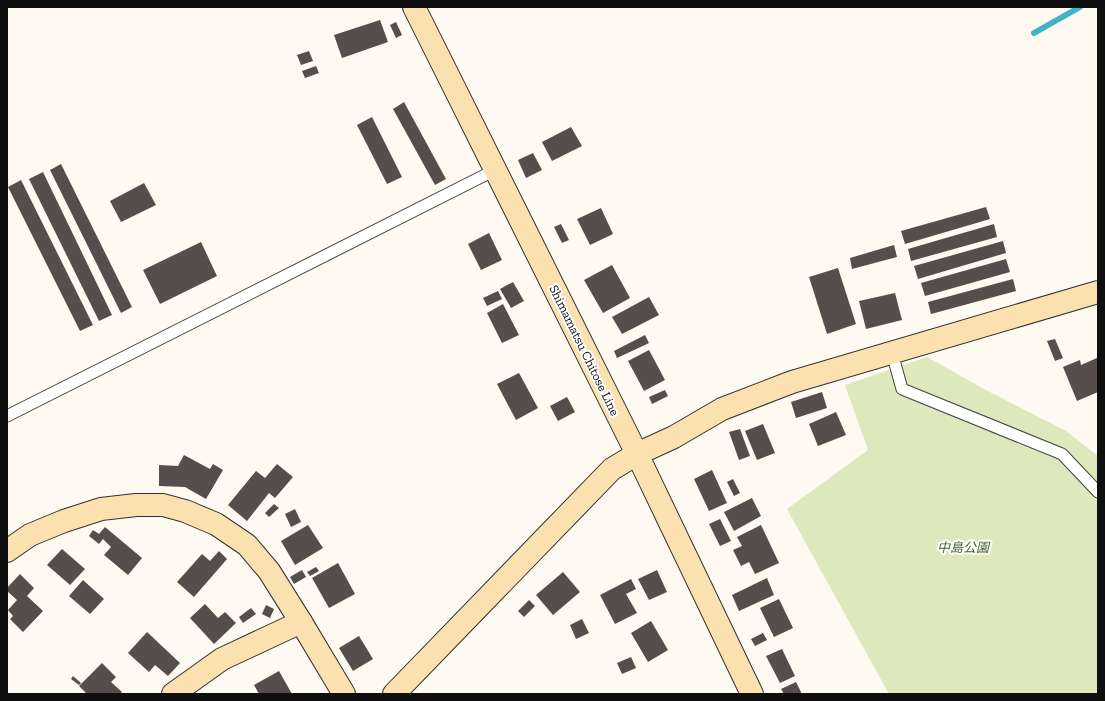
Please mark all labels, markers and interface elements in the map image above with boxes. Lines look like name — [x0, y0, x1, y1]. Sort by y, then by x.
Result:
street label: Shimamatsu Chitose Line — [546, 282, 623, 418]
park label: 中島公園 — [937, 540, 991, 555]

